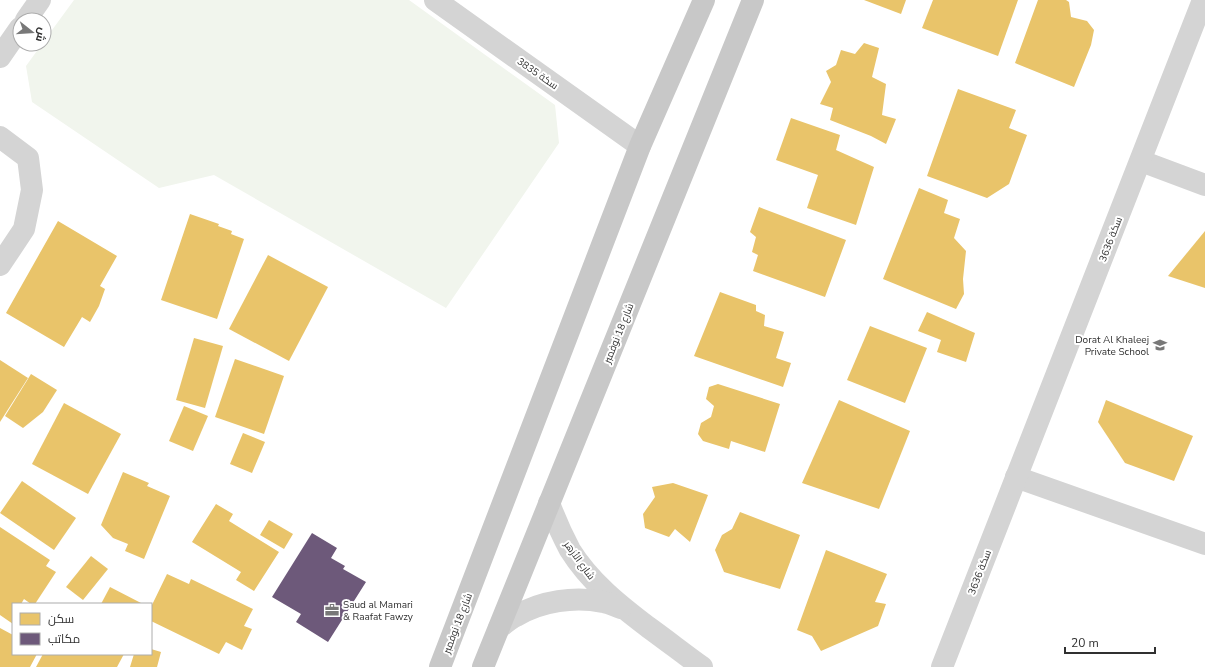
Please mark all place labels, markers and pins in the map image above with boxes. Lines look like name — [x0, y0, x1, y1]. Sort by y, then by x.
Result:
place label: Dorat Al Khaleej Private School — [1075, 333, 1149, 359]
school or university icon: Dorat Al Khaleej Private School — [1152, 337, 1168, 353]
place label: Saud al Mamari & Raafat Fawzy — [343, 598, 414, 624]
office icon: Saud al Mamari & Raafat Fawzy — [324, 602, 340, 618]

